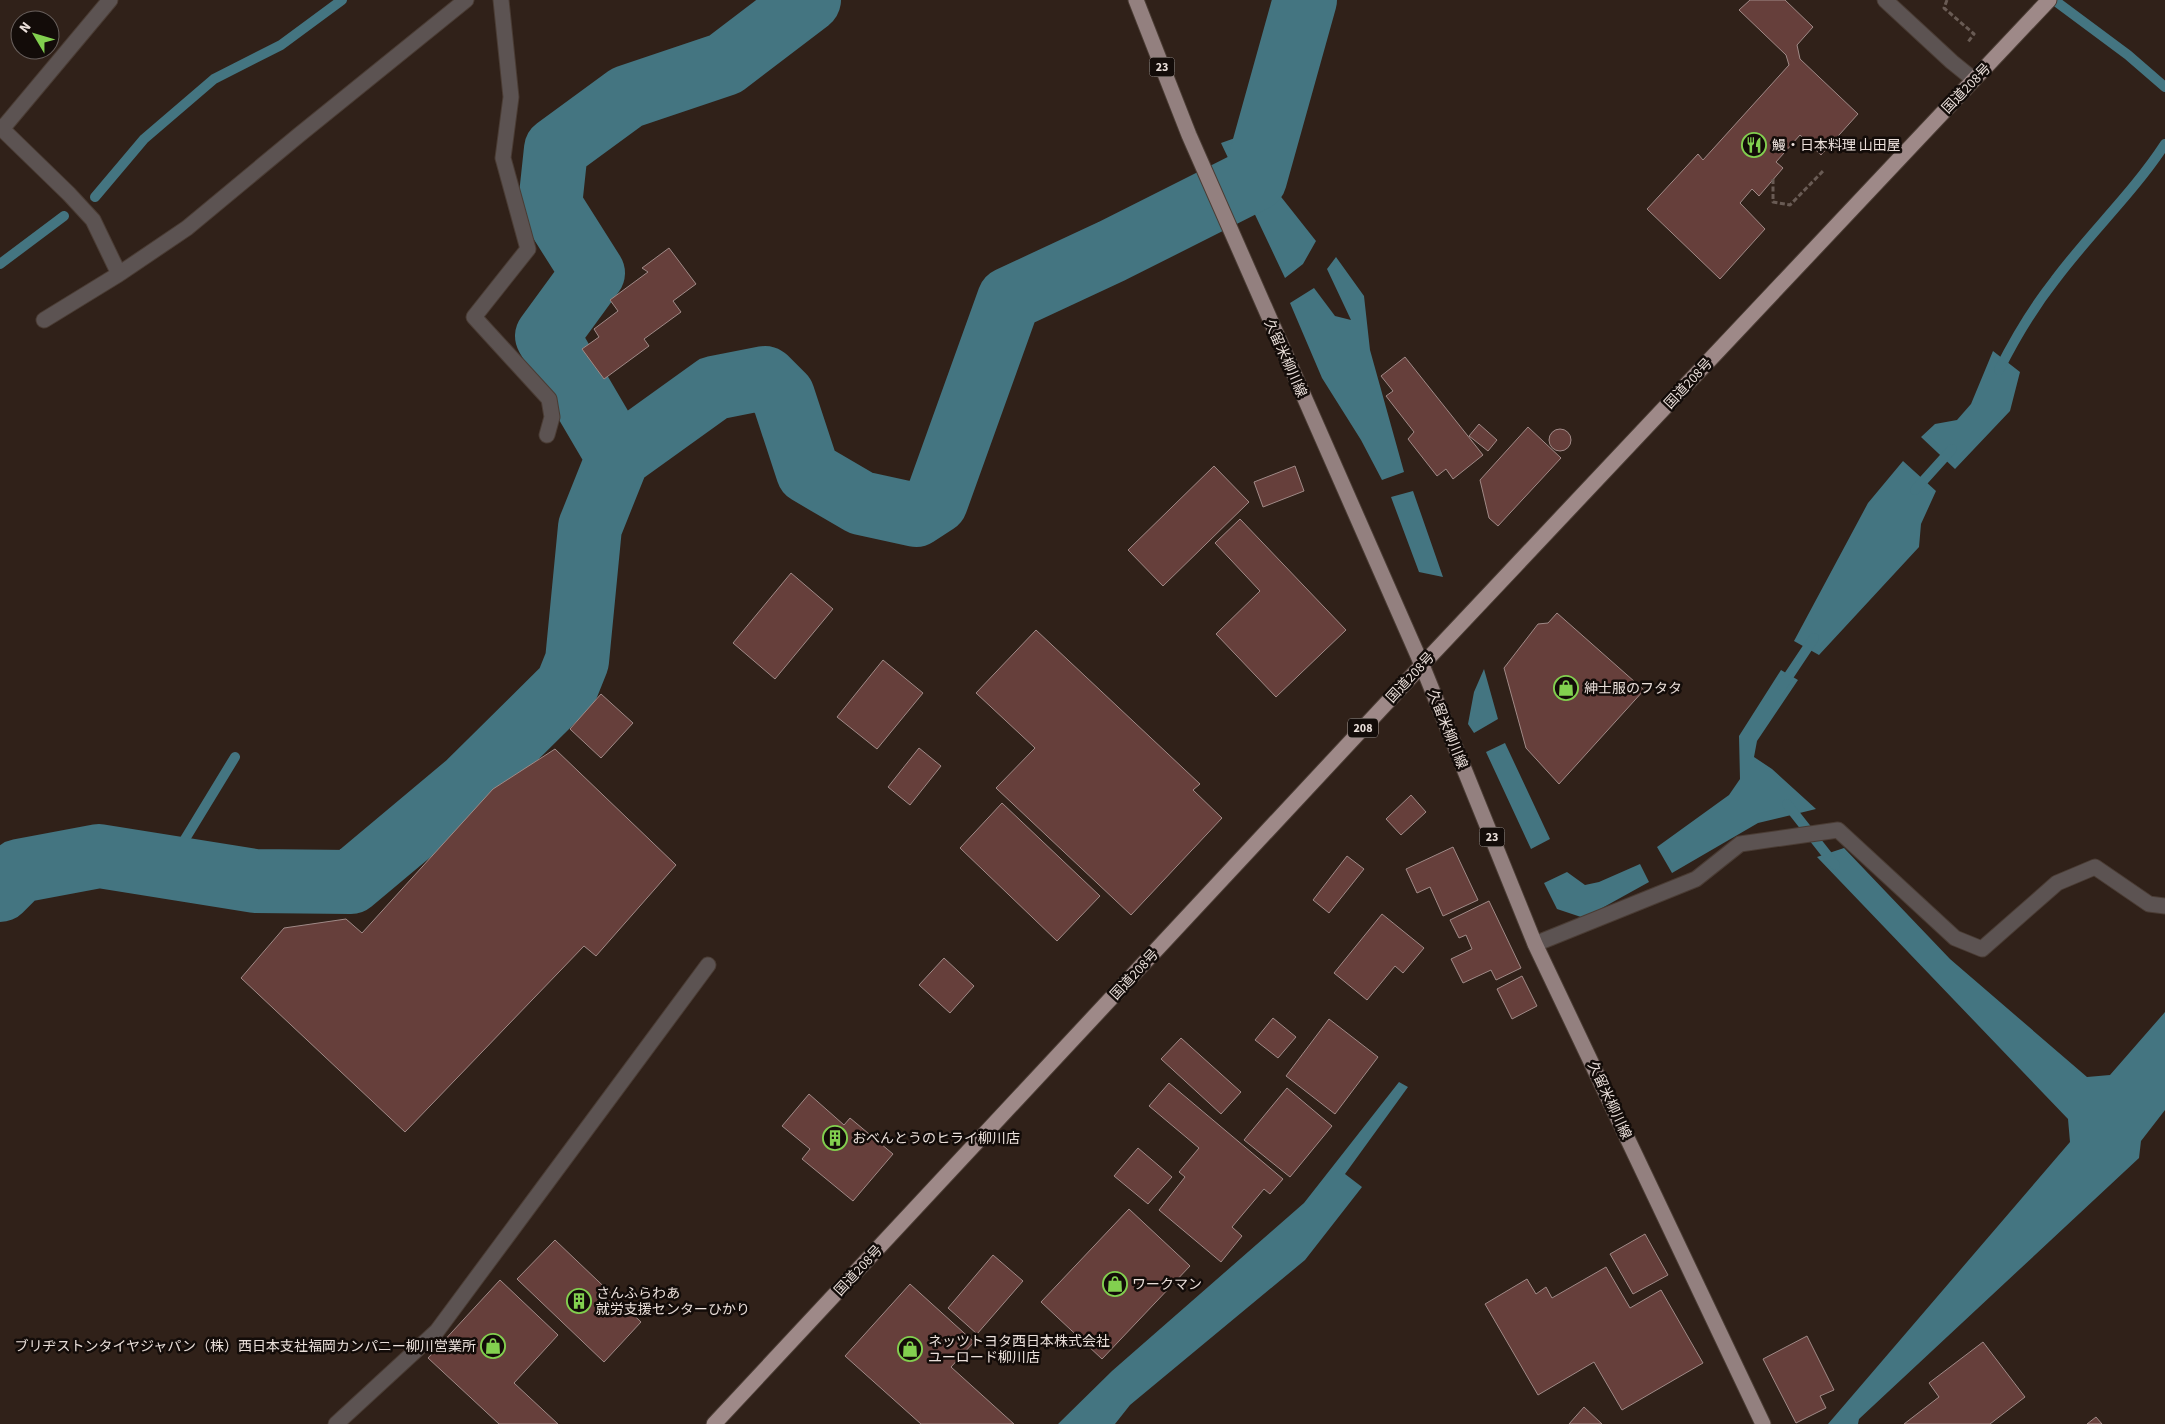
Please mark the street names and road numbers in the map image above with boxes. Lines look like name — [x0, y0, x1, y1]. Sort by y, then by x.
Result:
road number: 23 — [1150, 58, 1174, 76]
street label: 国道208号 — [1938, 59, 1996, 118]
street label: 久留米柳川線 — [1259, 316, 1311, 401]
street label: 国道208号 — [1660, 354, 1717, 413]
street label: 国道208号 — [1382, 648, 1439, 707]
street label: 久留米柳川線 — [1422, 687, 1472, 772]
road number: 208 — [1348, 718, 1378, 738]
road number: 23 — [1480, 828, 1504, 846]
street label: 国道208号 — [1106, 945, 1163, 1004]
street label: 久留米柳川線 — [1582, 1058, 1636, 1143]
street label: 国道208号 — [830, 1241, 887, 1300]

